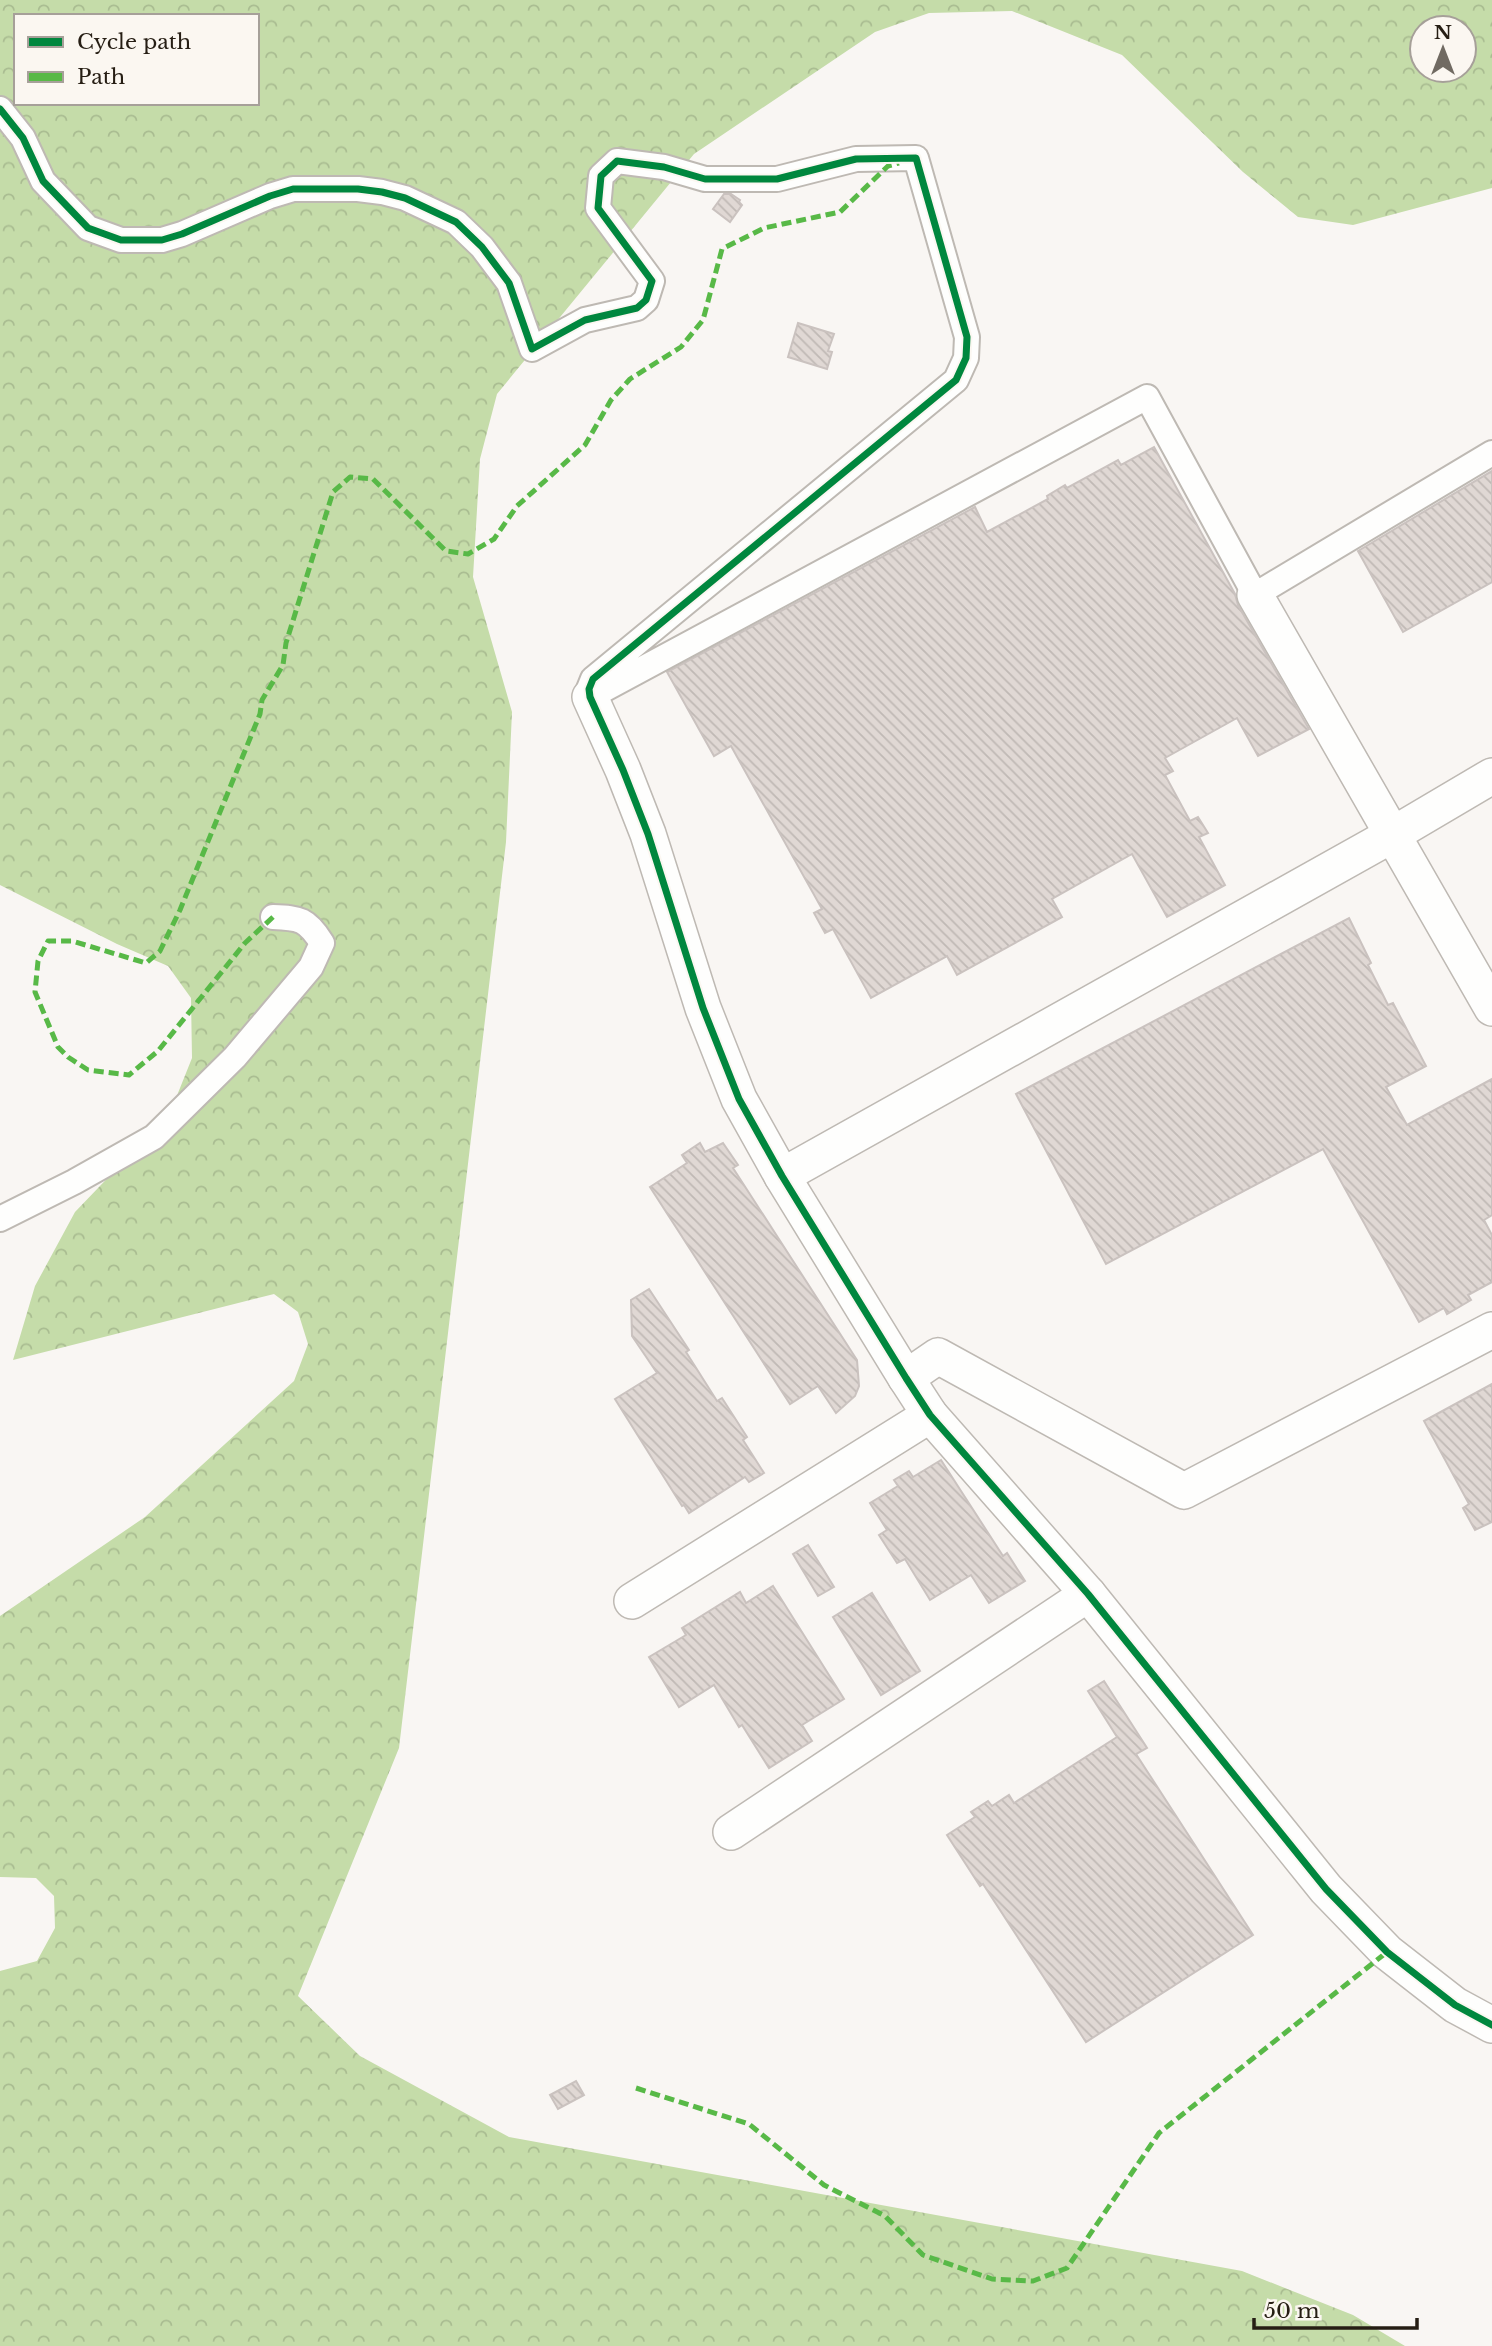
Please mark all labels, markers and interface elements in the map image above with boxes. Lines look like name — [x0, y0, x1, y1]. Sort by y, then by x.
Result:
legend — [14, 14, 259, 105]
north arrow — [1408, 14, 1478, 84]
text: N — [1434, 21, 1452, 44]
text: Cycle path — [77, 29, 191, 55]
text: Path — [77, 64, 125, 90]
scale bar — [1254, 2286, 1417, 2330]
text: 50 m — [1264, 2298, 1320, 2324]

